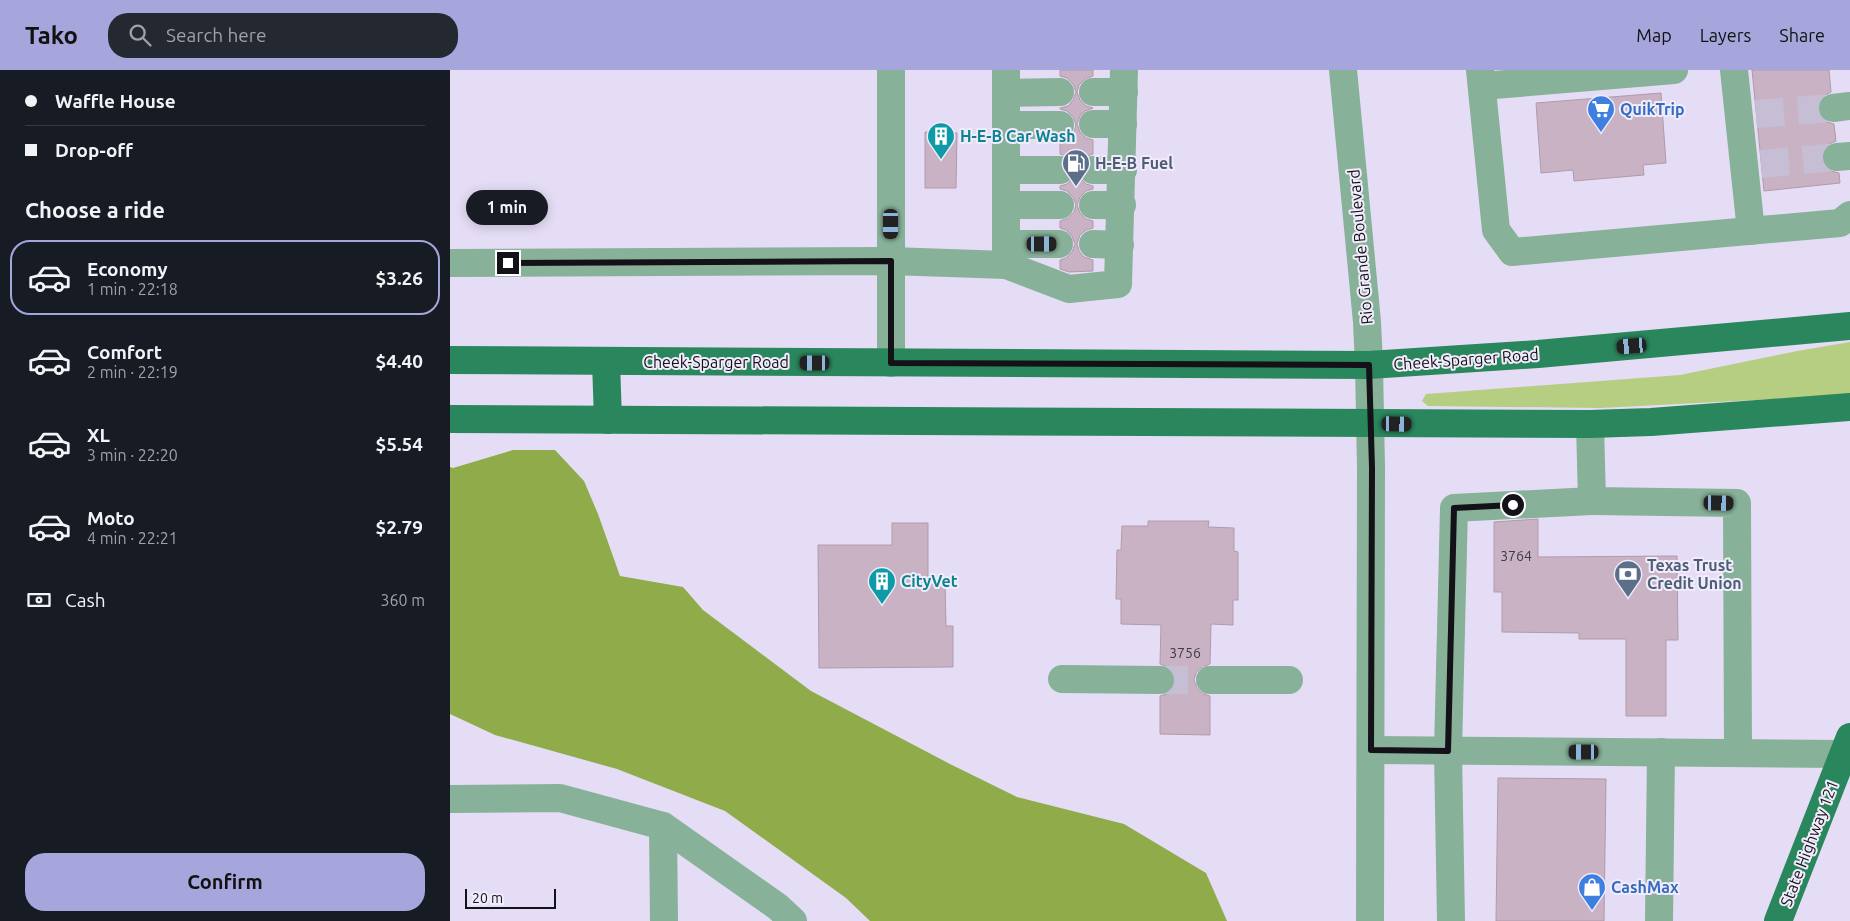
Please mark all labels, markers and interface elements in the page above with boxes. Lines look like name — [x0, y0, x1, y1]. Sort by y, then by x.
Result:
search box — [108, 13, 458, 58]
icon: search — [126, 21, 154, 49]
text: Tako — [25, 22, 78, 49]
text: Search here — [166, 24, 266, 46]
text: Map — [1636, 25, 1672, 45]
text: Layers — [1700, 25, 1751, 45]
text: Share — [1779, 25, 1825, 45]
text: Waffle House — [55, 90, 176, 112]
supermarket icon: QuikTrip — [1586, 94, 1616, 133]
place label: QuikTrip — [1620, 100, 1685, 118]
building icon: H-E-B Car Wash — [926, 121, 956, 160]
place label: H-E-B Car Wash — [960, 127, 1076, 145]
text: Drop-off — [55, 139, 133, 161]
fuel station icon: H-E-B Fuel — [1061, 148, 1091, 187]
place label: H-E-B Fuel — [1095, 154, 1173, 172]
street label: Rio Grande Boulevard — [1344, 169, 1376, 325]
callout: 1 min — [467, 190, 549, 226]
text: Choose a ride — [25, 197, 165, 222]
text: 1 min — [487, 198, 527, 216]
car — [883, 209, 898, 239]
car — [1027, 237, 1057, 252]
route end — [497, 252, 519, 274]
icon: car — [27, 255, 72, 300]
text: Economy — [87, 258, 168, 280]
text: $3.26 — [375, 267, 423, 289]
text: 1 min · 22:18 — [87, 280, 178, 298]
car — [1616, 337, 1647, 355]
icon: car — [27, 338, 72, 383]
text: Comfort — [87, 341, 162, 363]
street label: Cheek-Sparger Road — [1393, 345, 1539, 373]
text: $4.40 — [375, 350, 423, 372]
street label: Cheek-Sparger Road — [643, 353, 789, 371]
car — [800, 356, 830, 371]
text: 2 min · 22:19 — [87, 363, 178, 381]
car — [1381, 416, 1412, 432]
icon: car — [27, 421, 72, 466]
text: XL — [87, 424, 110, 446]
text: $5.54 — [375, 433, 423, 455]
text: 3 min · 22:20 — [87, 446, 178, 464]
route start — [1502, 494, 1524, 516]
car — [1703, 495, 1734, 511]
icon: car — [27, 504, 72, 549]
text: Moto — [87, 507, 135, 529]
text: $2.79 — [375, 516, 423, 538]
text: 4 min · 22:21 — [87, 529, 178, 547]
house number: 3764 — [1500, 548, 1532, 564]
place label: Texas Trust Credit Union — [1647, 556, 1742, 592]
bank icon: Texas Trust Credit Union — [1613, 559, 1643, 598]
building icon: CityVet — [867, 566, 897, 605]
place label: CityVet — [901, 572, 958, 590]
icon: cash — [25, 586, 53, 614]
text: Cash — [65, 589, 106, 611]
text: 360 m — [380, 591, 425, 609]
house number: 3756 — [1169, 645, 1201, 661]
car — [1569, 745, 1599, 760]
street label: State Highway 121 — [1777, 777, 1841, 909]
button: Confirm — [25, 853, 425, 911]
shop icon: CashMax — [1577, 872, 1607, 911]
place label: CashMax — [1611, 878, 1679, 896]
scale bar — [465, 886, 556, 909]
text: 20 m — [472, 890, 503, 906]

